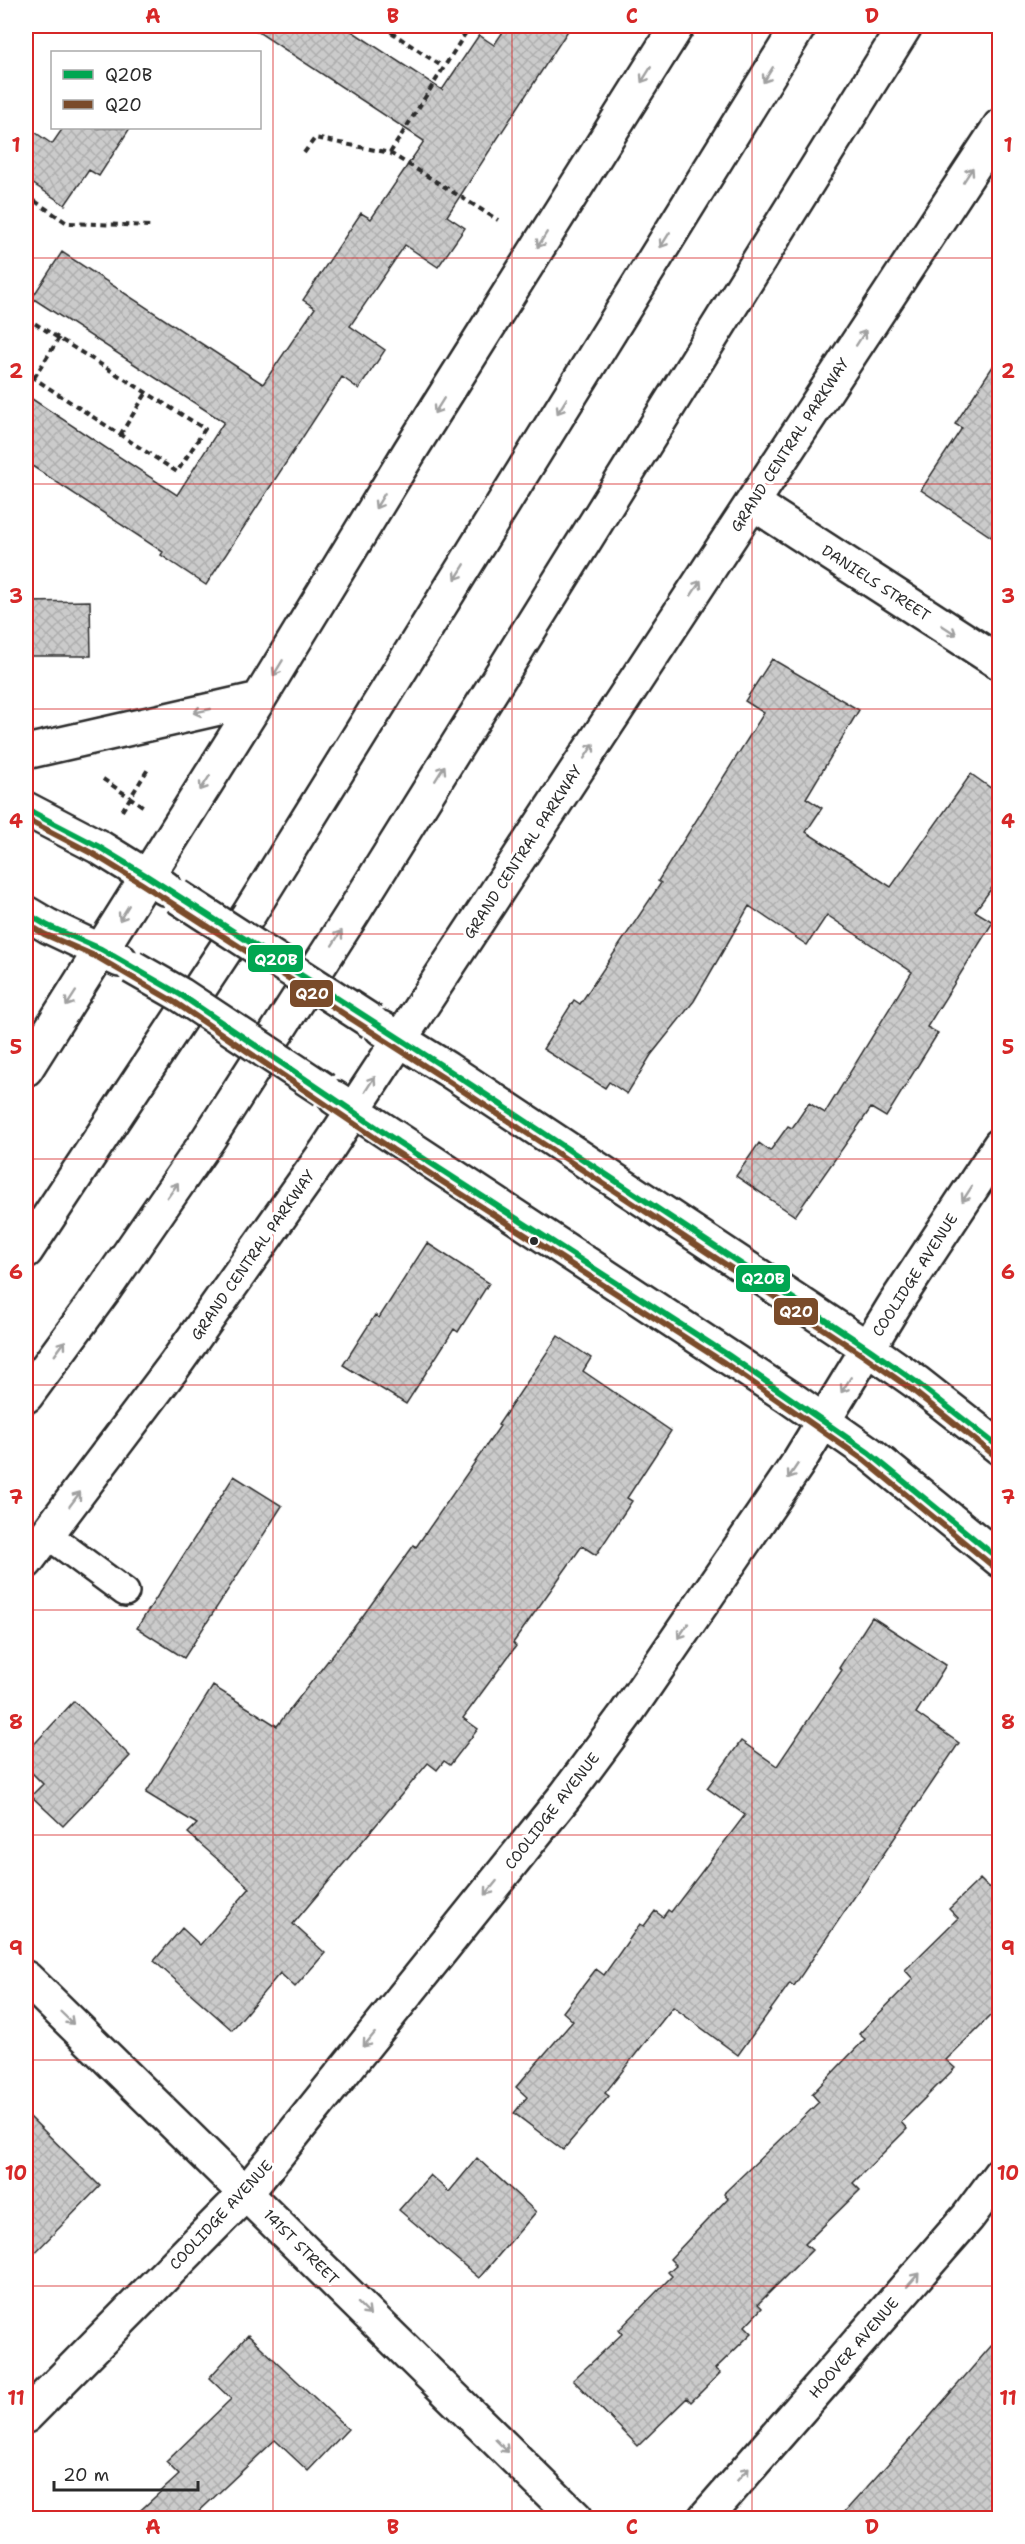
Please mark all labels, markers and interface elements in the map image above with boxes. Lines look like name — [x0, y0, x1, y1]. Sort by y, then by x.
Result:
text: A — [145, 3, 161, 29]
text: B — [387, 3, 399, 29]
text: C — [626, 3, 638, 29]
text: D — [865, 3, 879, 29]
legend — [51, 51, 261, 129]
text: Q20B — [105, 63, 152, 87]
one-way arrow — [639, 66, 651, 83]
one-way arrow — [761, 66, 773, 83]
text: Q20 — [105, 93, 142, 117]
text: 1 — [11, 132, 21, 158]
text: 1 — [1003, 132, 1013, 158]
one-way arrow — [961, 166, 974, 183]
one-way arrow — [536, 231, 548, 248]
one-way arrow — [658, 232, 671, 249]
one-way arrow — [855, 330, 867, 346]
street label: GRAND CENTRAL PARKWAY — [726, 354, 854, 536]
text: 2 — [9, 358, 23, 384]
text: 2 — [1001, 358, 1015, 384]
one-way arrow — [432, 397, 444, 414]
one-way arrow — [556, 397, 568, 414]
one-way arrow — [373, 492, 385, 509]
street label: DANIELS STREET — [818, 540, 934, 626]
one-way arrow — [453, 563, 465, 580]
one-way arrow — [690, 581, 702, 597]
text: 3 — [9, 583, 23, 609]
text: 3 — [1001, 583, 1015, 609]
one-way arrow — [940, 625, 957, 637]
one-way arrow — [271, 659, 284, 676]
one-way arrow — [193, 706, 212, 717]
one-way arrow — [583, 744, 595, 760]
street label: GRAND CENTRAL PARKWAY — [459, 761, 587, 943]
one-way arrow — [433, 764, 446, 781]
one-way arrow — [199, 774, 211, 791]
text: 4 — [9, 808, 23, 834]
text: 4 — [1001, 808, 1015, 834]
one-way arrow — [117, 904, 129, 921]
one-way arrow — [331, 930, 343, 947]
line badge: Q20B — [247, 944, 304, 973]
text: Q20B — [254, 949, 298, 970]
line badge: Q20 — [289, 979, 334, 1008]
text: Q20 — [295, 983, 329, 1004]
one-way arrow — [64, 991, 77, 1008]
text: 5 — [10, 1034, 22, 1060]
text: 5 — [1002, 1034, 1014, 1060]
one-way arrow — [365, 1076, 377, 1093]
street label: GRAND CENTRAL PARKWAY — [186, 1166, 320, 1344]
one-way arrow — [167, 1182, 179, 1198]
one-way arrow — [961, 1186, 974, 1203]
street label: COOLIDGE AVENUE — [868, 1210, 962, 1340]
unlabelled marker — [528, 1235, 540, 1247]
text: 6 — [9, 1259, 23, 1285]
text: 6 — [1001, 1259, 1015, 1285]
line badge: Q20B — [735, 1264, 791, 1293]
text: Q20B — [741, 1268, 785, 1289]
line badge: Q20 — [773, 1297, 819, 1326]
text: Q20 — [779, 1301, 813, 1322]
one-way arrow — [54, 1341, 66, 1357]
one-way arrow — [840, 1376, 852, 1393]
one-way arrow — [787, 1462, 799, 1478]
text: 7 — [9, 1484, 23, 1510]
text: 7 — [1001, 1484, 1015, 1510]
one-way arrow — [68, 1492, 81, 1508]
one-way arrow — [677, 1623, 689, 1639]
text: 8 — [9, 1709, 23, 1735]
text: 8 — [1001, 1709, 1015, 1735]
street label: COOLIDGE AVENUE — [500, 1749, 604, 1873]
one-way arrow — [484, 1880, 497, 1896]
text: 9 — [9, 1935, 23, 1961]
text: 9 — [1001, 1935, 1015, 1961]
one-way arrow — [60, 2011, 75, 2026]
one-way arrow — [362, 2032, 375, 2048]
street label: COOLIDGE AVENUE — [165, 2156, 277, 2274]
text: 10 — [5, 2160, 27, 2186]
text: 10 — [997, 2160, 1019, 2186]
street label: 141ST STREET — [259, 2205, 343, 2289]
one-way arrow — [906, 2273, 920, 2288]
street label: HOOVER AVENUE — [805, 2293, 903, 2403]
one-way arrow — [356, 2301, 371, 2316]
text: 11 — [7, 2385, 25, 2411]
text: 11 — [999, 2385, 1017, 2411]
one-way arrow — [495, 2438, 510, 2453]
scale bar — [54, 2454, 198, 2492]
text: 20 m — [63, 2463, 109, 2487]
one-way arrow — [736, 2467, 750, 2482]
text: A — [145, 2514, 161, 2540]
text: B — [387, 2514, 399, 2540]
text: C — [626, 2514, 638, 2540]
text: D — [865, 2514, 879, 2540]

